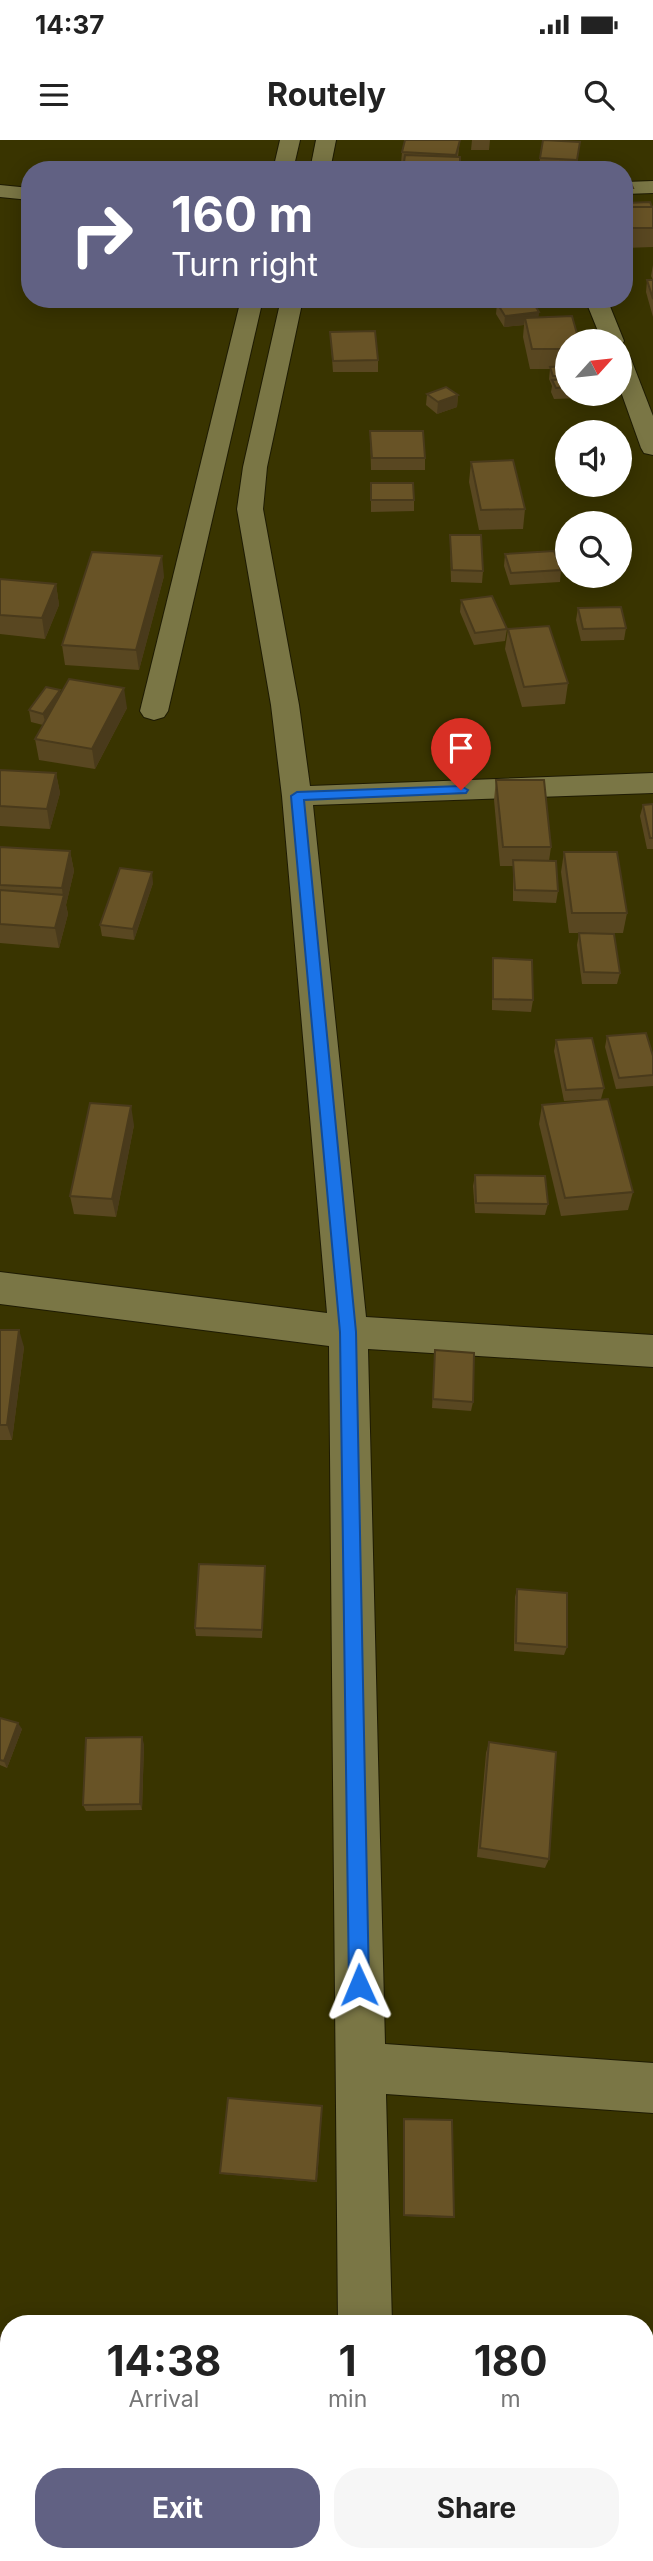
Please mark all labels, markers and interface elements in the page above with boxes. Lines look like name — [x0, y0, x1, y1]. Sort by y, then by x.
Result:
text: 14:37 — [35, 9, 104, 40]
text: Routely — [267, 75, 386, 114]
icon: menu — [35, 76, 73, 114]
icon: search — [580, 76, 618, 114]
text: 160 m — [171, 185, 313, 244]
icon: right — [56, 189, 147, 280]
text: Turn right — [171, 245, 318, 284]
north arrow — [555, 329, 632, 406]
map controls — [555, 329, 632, 588]
button: sound — [555, 420, 632, 497]
button: search — [555, 511, 632, 588]
pin — [431, 718, 491, 790]
icon: arrive — [442, 729, 480, 767]
position arrow — [322, 1948, 396, 2022]
text: 14:38 — [106, 2335, 221, 2386]
text: 1 — [339, 2335, 357, 2386]
text: 180 — [474, 2335, 548, 2386]
text: Arrival — [129, 2385, 199, 2413]
text: min — [328, 2385, 367, 2413]
text: m — [501, 2385, 521, 2413]
button: Exit — [35, 2468, 320, 2548]
button: Share — [334, 2468, 619, 2548]

